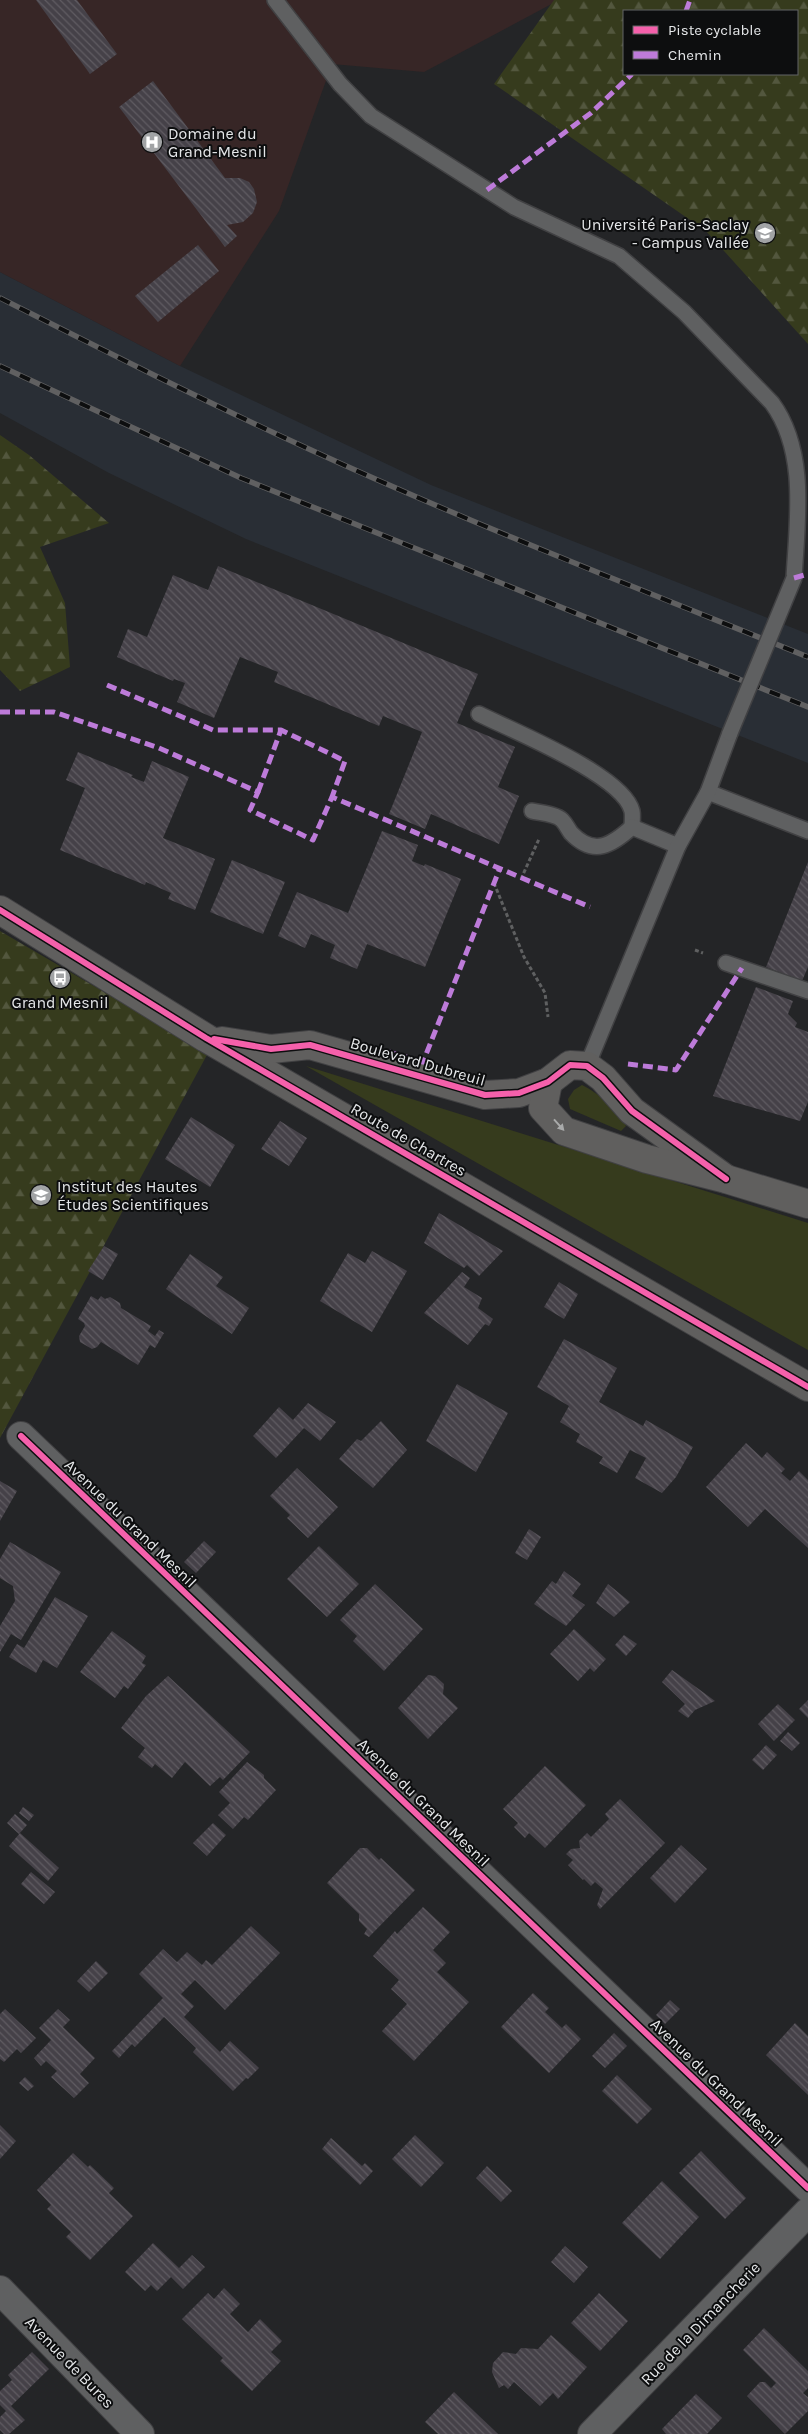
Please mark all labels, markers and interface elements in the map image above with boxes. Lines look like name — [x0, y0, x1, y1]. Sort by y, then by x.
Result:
legend — [623, 10, 798, 75]
text: Piste cyclable — [668, 21, 761, 39]
text: Chemin — [668, 46, 722, 64]
place label: Domaine du Grand-Mesnil — [168, 124, 267, 161]
hospital icon: Domaine du Grand-Mesnil — [140, 130, 164, 154]
place label: Université Paris-Saclay - Campus Vallée — [581, 215, 750, 252]
school or university icon: Université Paris-Saclay - Campus Vallée — [753, 221, 777, 245]
bus stop icon: Grand Mesnil — [48, 966, 72, 990]
place label: Grand Mesnil — [12, 993, 108, 1012]
street label: Boulevard Dubreuil — [348, 1033, 488, 1090]
street label: Route de Chartres — [348, 1099, 470, 1180]
one-way arrow — [553, 1118, 564, 1131]
place label: Institut des Hautes Études Scientifiques — [57, 1177, 209, 1214]
school or university icon: Institut des Hautes Études Scientifiques — [29, 1183, 53, 1207]
street label: Avenue du Grand Mesnil — [61, 1455, 201, 1591]
street label: Avenue du Grand Mesnil — [354, 1734, 494, 1870]
street label: Avenue du Grand Mesnil — [647, 2014, 787, 2150]
street label: Rue de la Dimancherie — [637, 2258, 764, 2389]
street label: Avenue de Bures — [21, 2313, 118, 2412]

